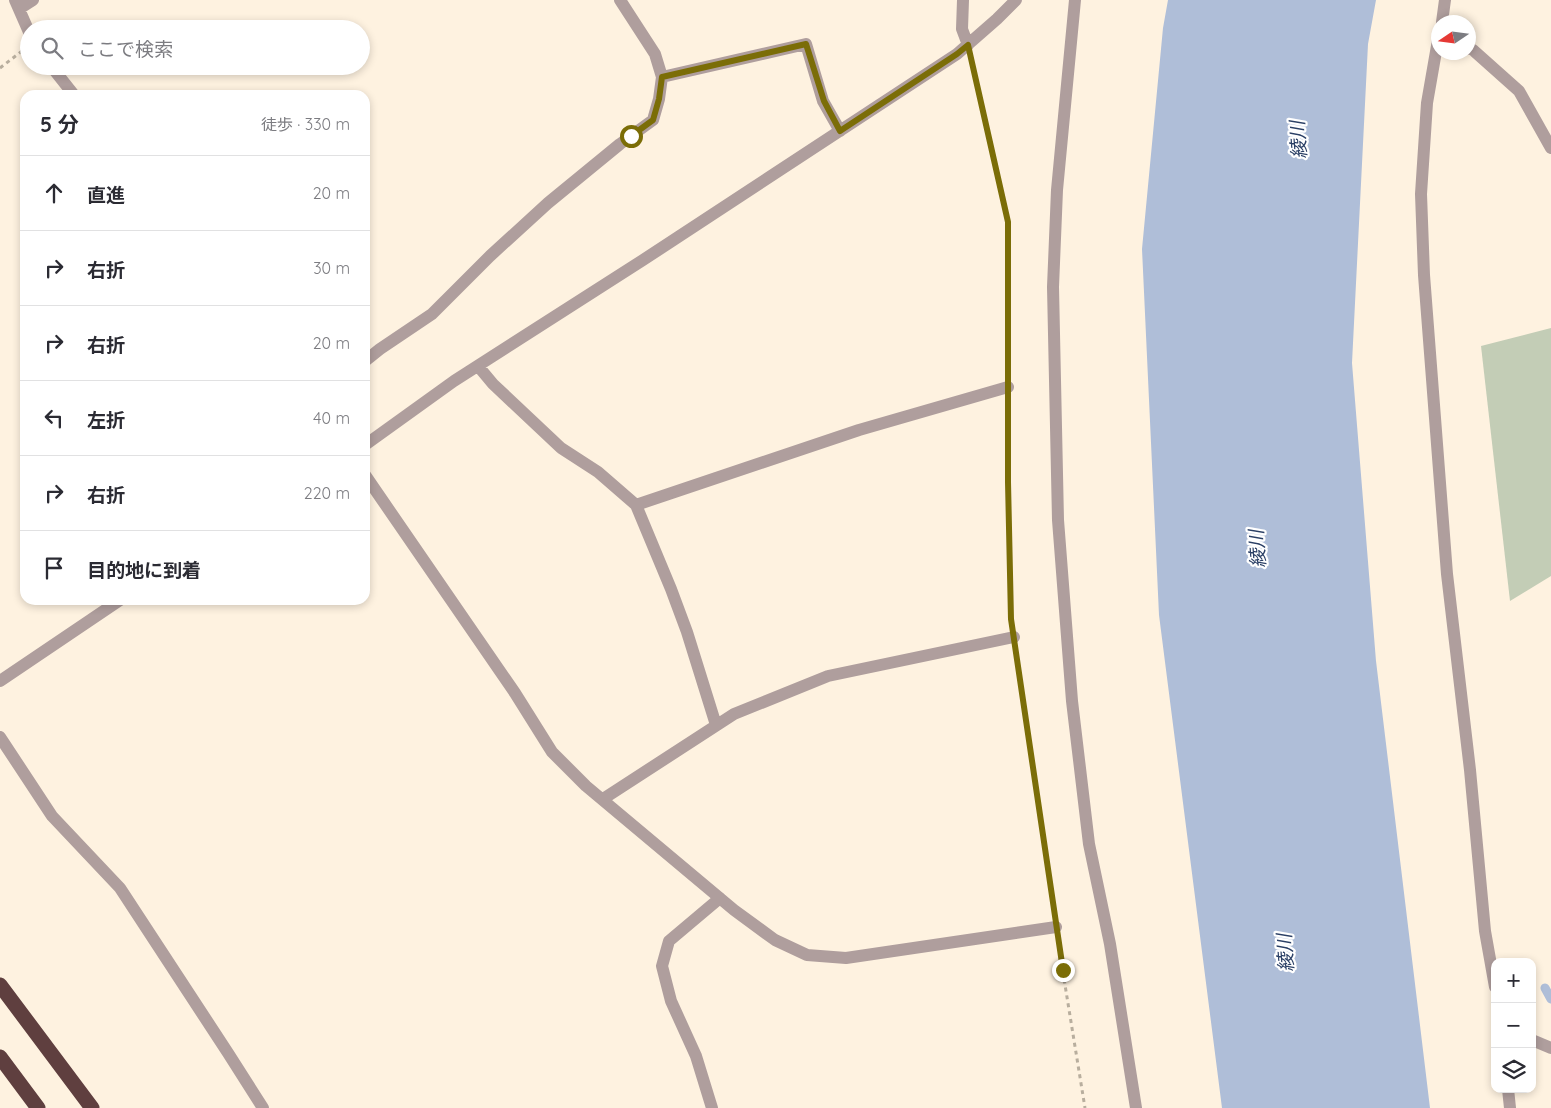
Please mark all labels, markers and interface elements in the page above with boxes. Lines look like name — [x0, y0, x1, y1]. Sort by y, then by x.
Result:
north arrow — [1431, 15, 1476, 60]
search box — [20, 20, 370, 75]
icon: search — [38, 34, 66, 62]
text: ここで検索 — [78, 37, 173, 61]
text: 5 分 — [40, 111, 79, 137]
text: 徒歩 · 330 m — [261, 114, 350, 134]
water label: 綾川 — [1285, 118, 1311, 160]
route start — [620, 125, 643, 148]
icon: ahead — [40, 179, 68, 207]
text: 直進 — [87, 183, 125, 207]
text: 20 m — [313, 183, 350, 203]
icon: right — [40, 254, 68, 282]
text: 右折 — [87, 258, 125, 282]
text: 30 m — [313, 258, 350, 278]
icon: right — [40, 329, 68, 357]
text: 右折 — [87, 333, 125, 357]
text: 20 m — [313, 333, 350, 353]
icon: left — [40, 404, 68, 432]
text: 左折 — [87, 408, 125, 432]
text: 40 m — [313, 408, 350, 428]
icon: right — [40, 479, 68, 507]
text: 右折 — [87, 483, 125, 507]
text: 220 m — [304, 483, 350, 503]
water label: 綾川 — [1244, 527, 1270, 569]
icon: arrive — [40, 554, 68, 582]
text: 目的地に到着 — [87, 558, 201, 582]
water label: 綾川 — [1272, 931, 1298, 973]
map controls — [1491, 958, 1536, 1093]
button: + — [1491, 958, 1536, 1003]
route end — [1052, 959, 1075, 982]
button: − — [1491, 1003, 1536, 1048]
button: layers — [1491, 1048, 1536, 1093]

